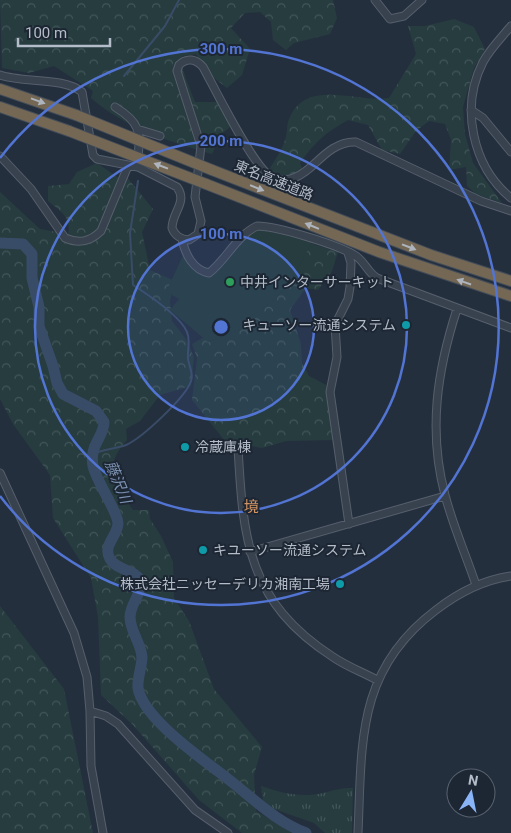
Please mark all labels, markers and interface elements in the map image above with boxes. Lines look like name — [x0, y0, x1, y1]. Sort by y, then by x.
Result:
scale bar — [18, 15, 110, 47]
text: 100 m — [25, 24, 67, 42]
text: 300 m — [200, 40, 242, 58]
one-way arrow — [31, 97, 46, 105]
text: 200 m — [200, 132, 242, 150]
street label: 東名高速道路 — [232, 157, 316, 203]
one-way arrow — [153, 162, 168, 169]
one-way arrow — [250, 184, 265, 192]
one-way arrow — [305, 221, 319, 229]
text: 100 m — [200, 225, 242, 243]
one-way arrow — [401, 243, 416, 251]
place label: 中井インターサーキット — [240, 274, 394, 290]
marker: 中井インターサーキット — [224, 276, 236, 288]
one-way arrow — [457, 278, 472, 285]
place label: キューソー流通システム — [242, 317, 396, 333]
centre of rings — [212, 318, 230, 336]
marker: キューソー流通システム — [400, 319, 412, 331]
place label: 冷蔵庫棟 — [195, 439, 251, 455]
marker: 冷蔵庫棟 — [179, 441, 191, 453]
water label: 藤沢川 — [101, 458, 136, 508]
district label: 境 — [243, 498, 259, 516]
place label: キユーソー流通システム — [213, 542, 367, 558]
marker: キユーソー流通システム — [197, 544, 209, 556]
place label: 株式会社ニッセーデリカ湘南工場 — [120, 576, 330, 592]
marker: 株式会社ニッセーデリカ湘南工場 — [334, 578, 346, 590]
north arrow — [446, 768, 496, 818]
text: N — [467, 771, 480, 789]

